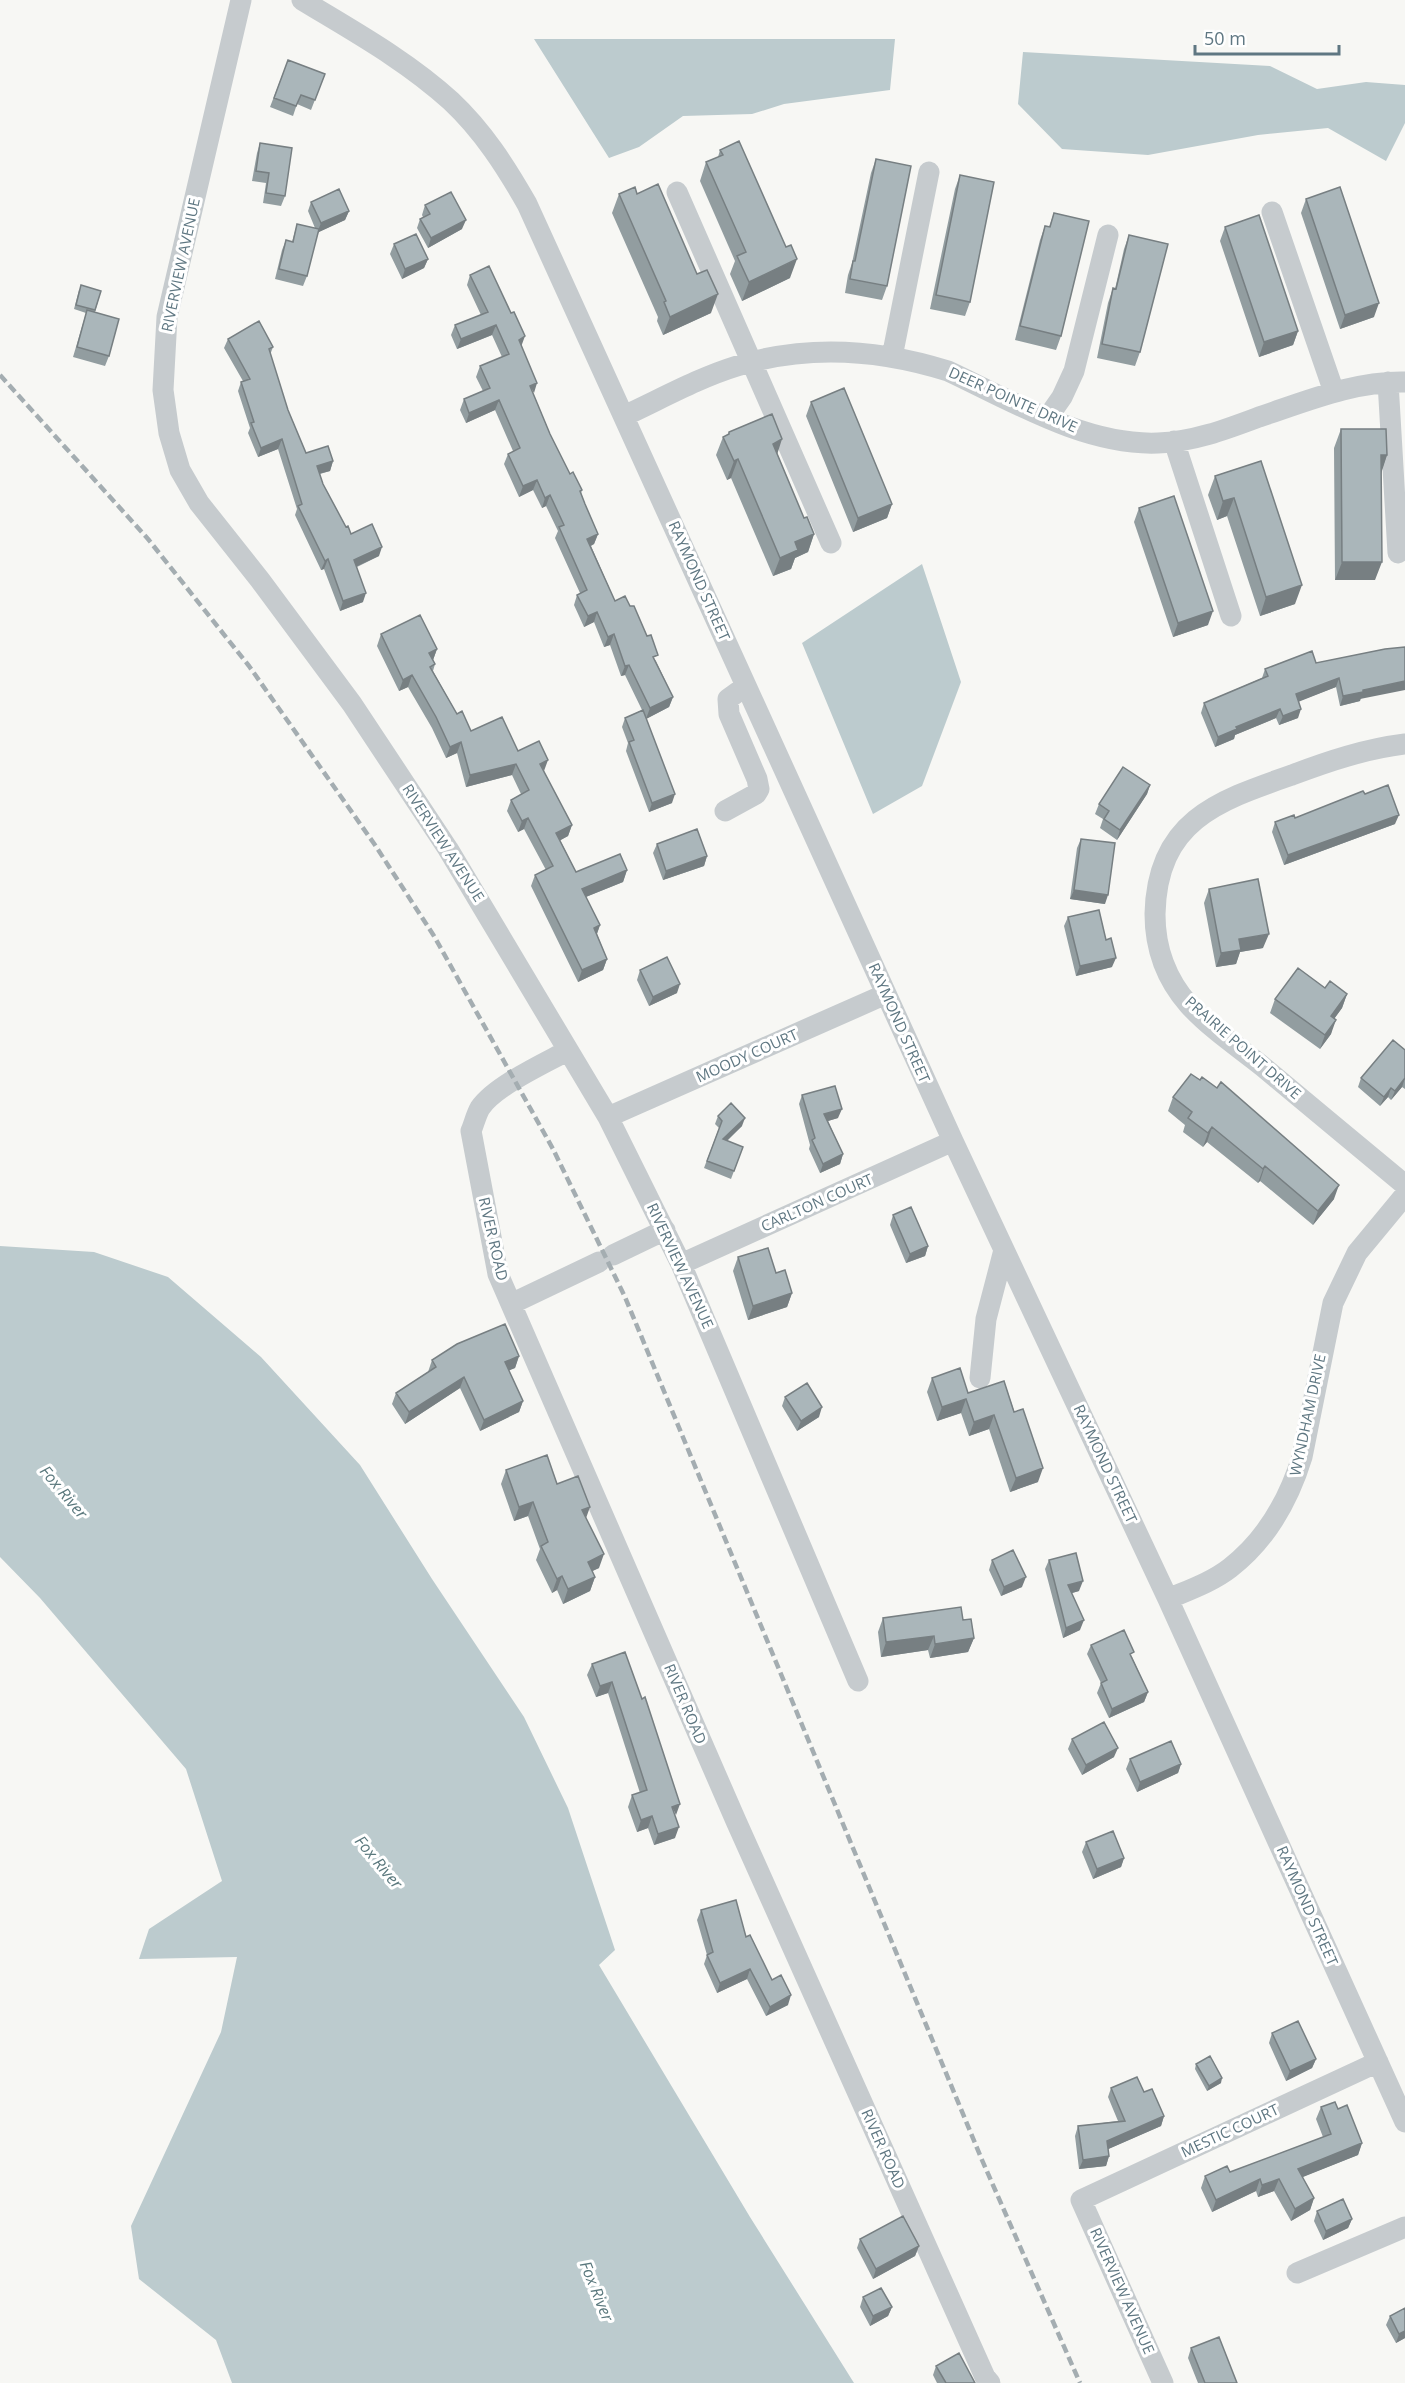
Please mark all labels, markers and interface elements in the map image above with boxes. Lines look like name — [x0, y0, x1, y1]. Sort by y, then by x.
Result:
scale bar — [1195, 18, 1339, 56]
text: 50 m — [1204, 26, 1246, 50]
street label: RIVERVIEW AVENUE — [156, 196, 204, 334]
street label: DEER POINTE DRIVE — [946, 362, 1081, 436]
street label: RAYMOND STREET — [665, 518, 736, 644]
street label: RIVERVIEW AVENUE — [398, 780, 489, 905]
street label: RAYMOND STREET — [865, 960, 936, 1086]
street label: PRAIRIE POINT DRIVE — [1181, 991, 1306, 1103]
street label: MOODY COURT — [692, 1023, 801, 1087]
street label: CARLTON COURT — [757, 1168, 876, 1236]
street label: RIVER ROAD — [475, 1195, 513, 1283]
street label: RIVERVIEW AVENUE — [643, 1199, 719, 1332]
street label: WYNDHAM DRIVE — [1284, 1352, 1330, 1478]
street label: RAYMOND STREET — [1070, 1401, 1143, 1527]
water label: Fox River — [35, 1461, 93, 1524]
street label: RIVER ROAD — [660, 1660, 712, 1747]
water label: Fox River — [350, 1831, 408, 1894]
street label: RAYMOND STREET — [1273, 1843, 1344, 1969]
street label: MESTIC COURT — [1178, 2098, 1282, 2161]
street label: RIVER ROAD — [857, 2106, 910, 2192]
street label: RIVERVIEW AVENUE — [1086, 2224, 1160, 2357]
water label: Fox River — [575, 2258, 619, 2325]

